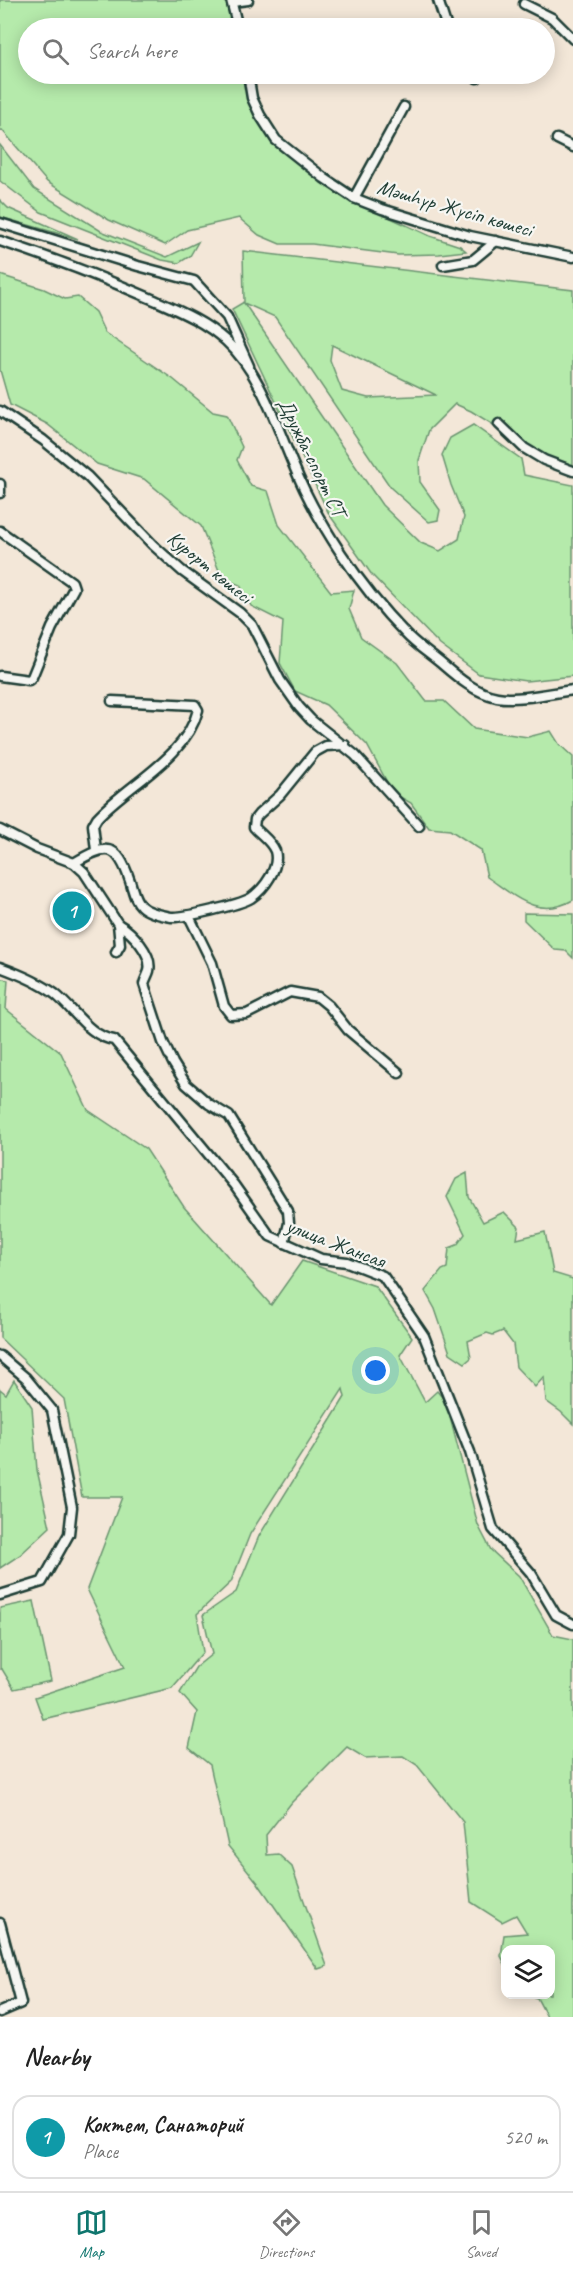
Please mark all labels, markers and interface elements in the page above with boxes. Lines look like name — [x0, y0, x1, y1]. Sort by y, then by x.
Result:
search box — [18, 18, 555, 84]
icon: search — [39, 35, 72, 68]
text: Search here — [87, 37, 177, 65]
street label: Мәшhүр Жүсіп көшесі — [374, 173, 539, 243]
street label: Дружба-спорт СТ — [272, 393, 354, 525]
street label: Курорт көшесі — [162, 525, 260, 611]
pin: 1 — [52, 888, 92, 934]
street label: улица Жансая — [281, 1212, 391, 1274]
your location — [361, 1356, 390, 1385]
map controls — [501, 1945, 555, 1999]
button: layers — [501, 1945, 555, 1999]
text: Nearby — [24, 2040, 89, 2073]
text: Коктем, Санаторий — [83, 2111, 243, 2139]
text: 1 — [41, 2125, 50, 2150]
text: 520 m — [504, 2125, 547, 2150]
text: Place — [83, 2139, 118, 2164]
tab: Map — [75, 2206, 108, 2262]
tab: Directions — [259, 2206, 314, 2262]
tab: Saved — [465, 2206, 498, 2262]

